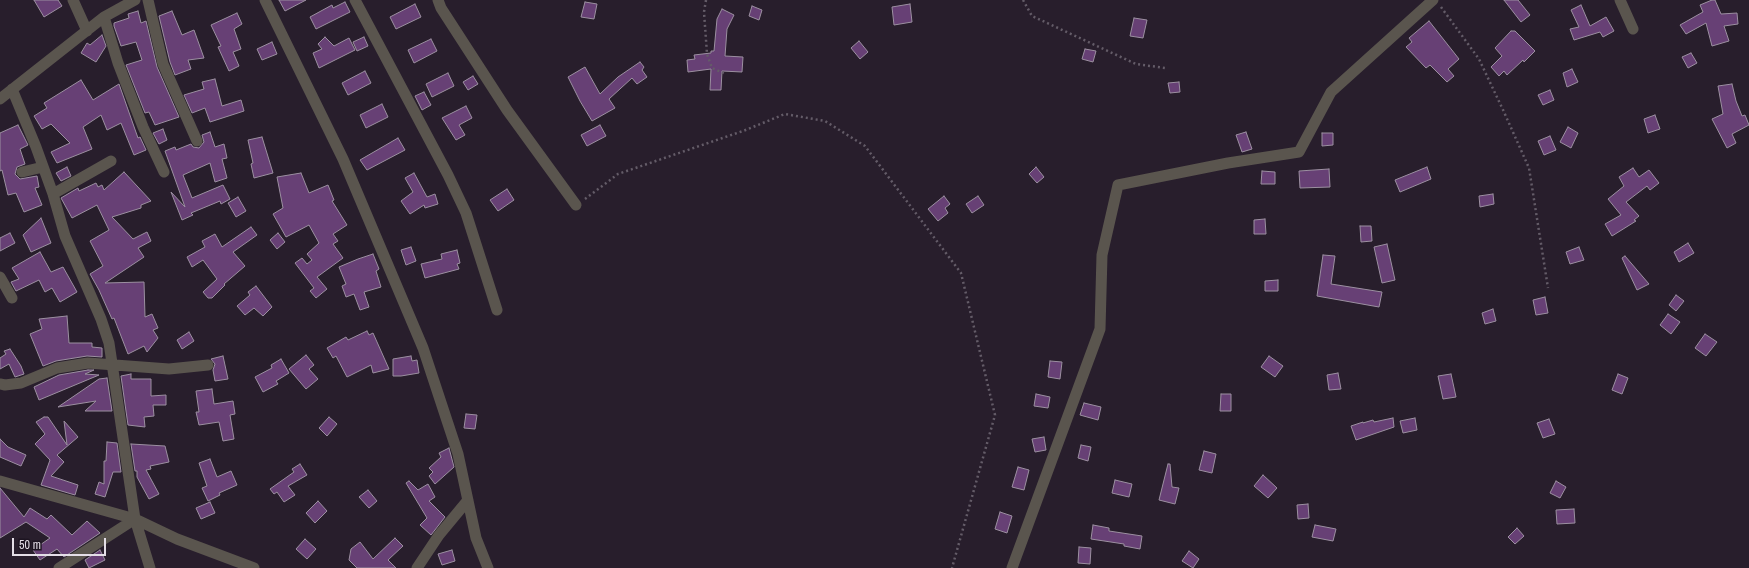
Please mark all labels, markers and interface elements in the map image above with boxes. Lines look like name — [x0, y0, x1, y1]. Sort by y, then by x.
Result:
scale bar — [14, 530, 108, 556]
text: 50 m — [19, 537, 41, 553]

